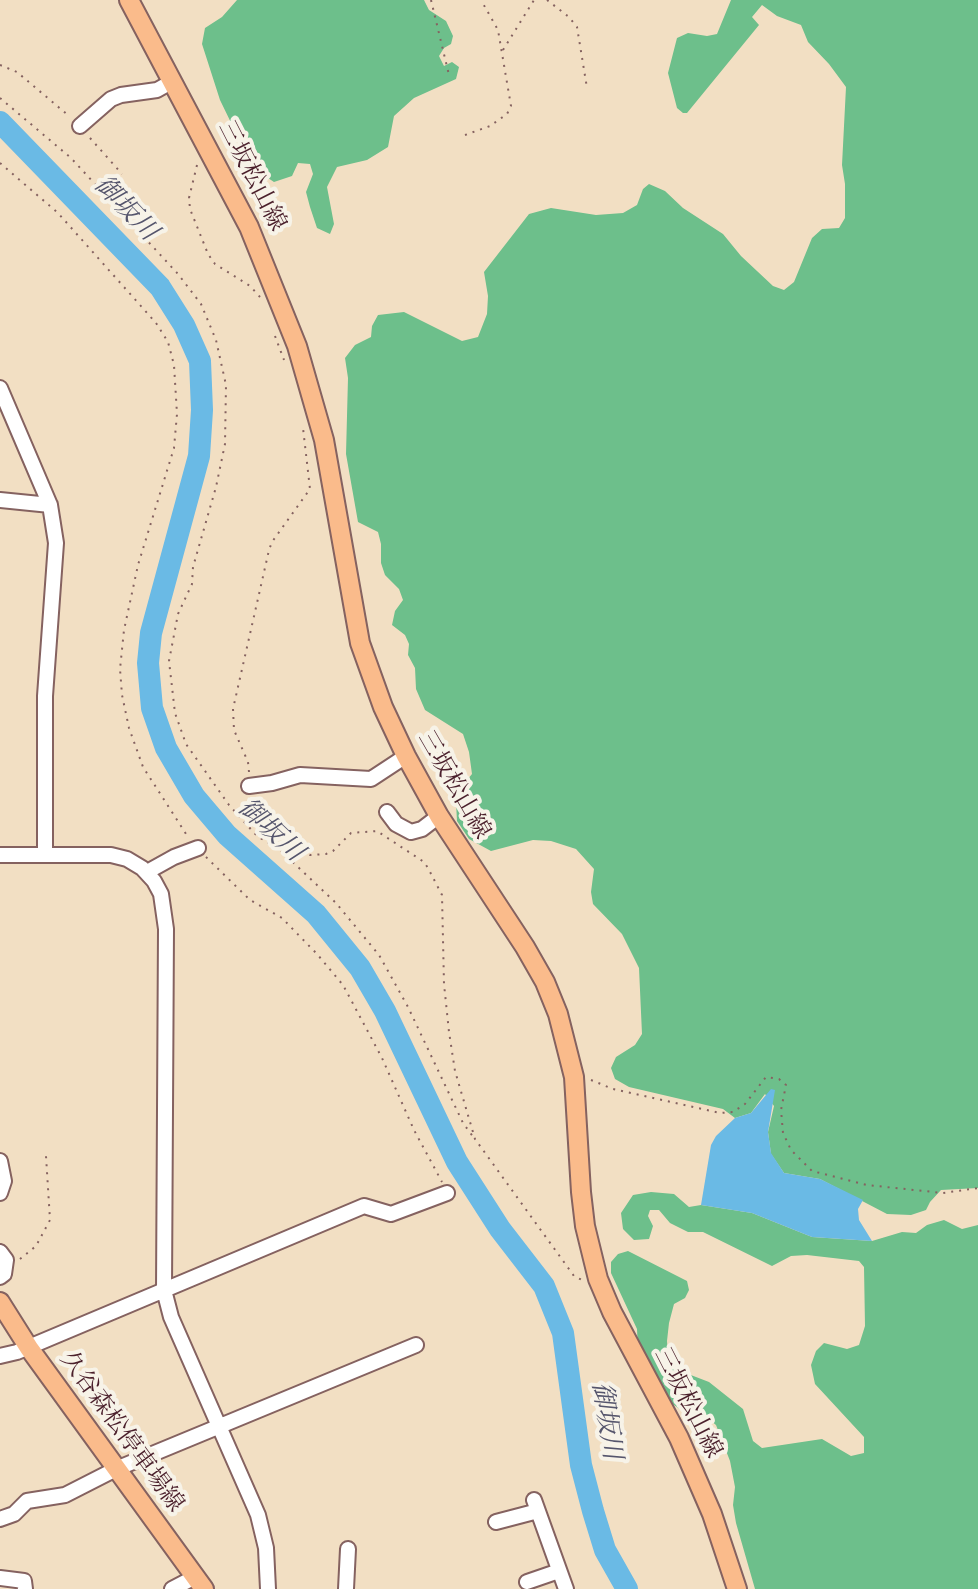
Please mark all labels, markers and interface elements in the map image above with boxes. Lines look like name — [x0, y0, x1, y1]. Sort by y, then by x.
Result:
street label: 三坂松山線 — [210, 117, 290, 237]
water label: 御坂川 — [86, 171, 162, 249]
street label: 三坂松山線 — [410, 727, 494, 845]
water label: 御坂川 — [230, 794, 308, 870]
street label: 三坂松山線 — [646, 1344, 726, 1464]
street label: 久谷森松停車場線 — [52, 1347, 188, 1519]
water label: 御坂川 — [582, 1380, 626, 1462]

